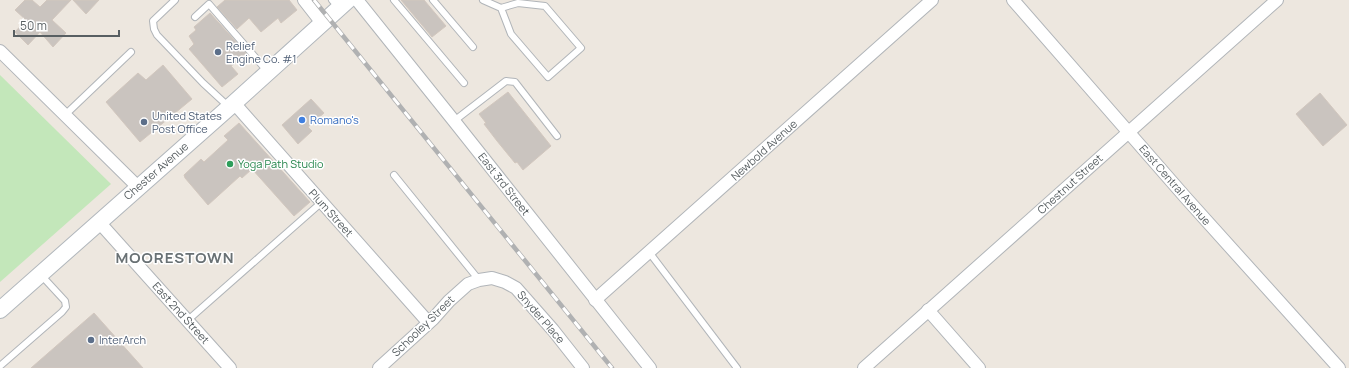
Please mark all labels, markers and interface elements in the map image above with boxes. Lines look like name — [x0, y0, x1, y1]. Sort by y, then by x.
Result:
scale bar — [14, 12, 119, 38]
text: 50 m — [20, 17, 47, 34]
place label: Relief Engine Co. #1 — [226, 38, 297, 66]
marker: Relief Engine Co. #1 — [213, 47, 223, 57]
place label: United States Post Office — [152, 108, 222, 136]
place label: Romano's — [310, 112, 359, 127]
marker: Romano's — [297, 115, 307, 125]
street label: Newbold Avenue — [727, 116, 800, 183]
marker: United States Post Office — [139, 117, 149, 127]
street label: Chester Avenue — [120, 138, 192, 203]
street label: East Central Avenue — [1136, 141, 1215, 229]
street label: East 3rd Street — [475, 149, 534, 218]
street label: Chestnut Street — [1034, 150, 1106, 217]
place label: Yoga Path Studio — [238, 156, 324, 171]
marker: Yoga Path Studio — [225, 159, 235, 169]
street label: Plum Street — [306, 186, 357, 240]
district label: MOORESTOWN — [115, 247, 235, 268]
street label: East 2nd Street — [150, 278, 213, 347]
street label: Snyder Place — [514, 287, 569, 347]
street label: Schooley Street — [388, 292, 457, 359]
place label: InterArch — [99, 332, 146, 347]
marker: InterArch — [86, 335, 96, 345]

